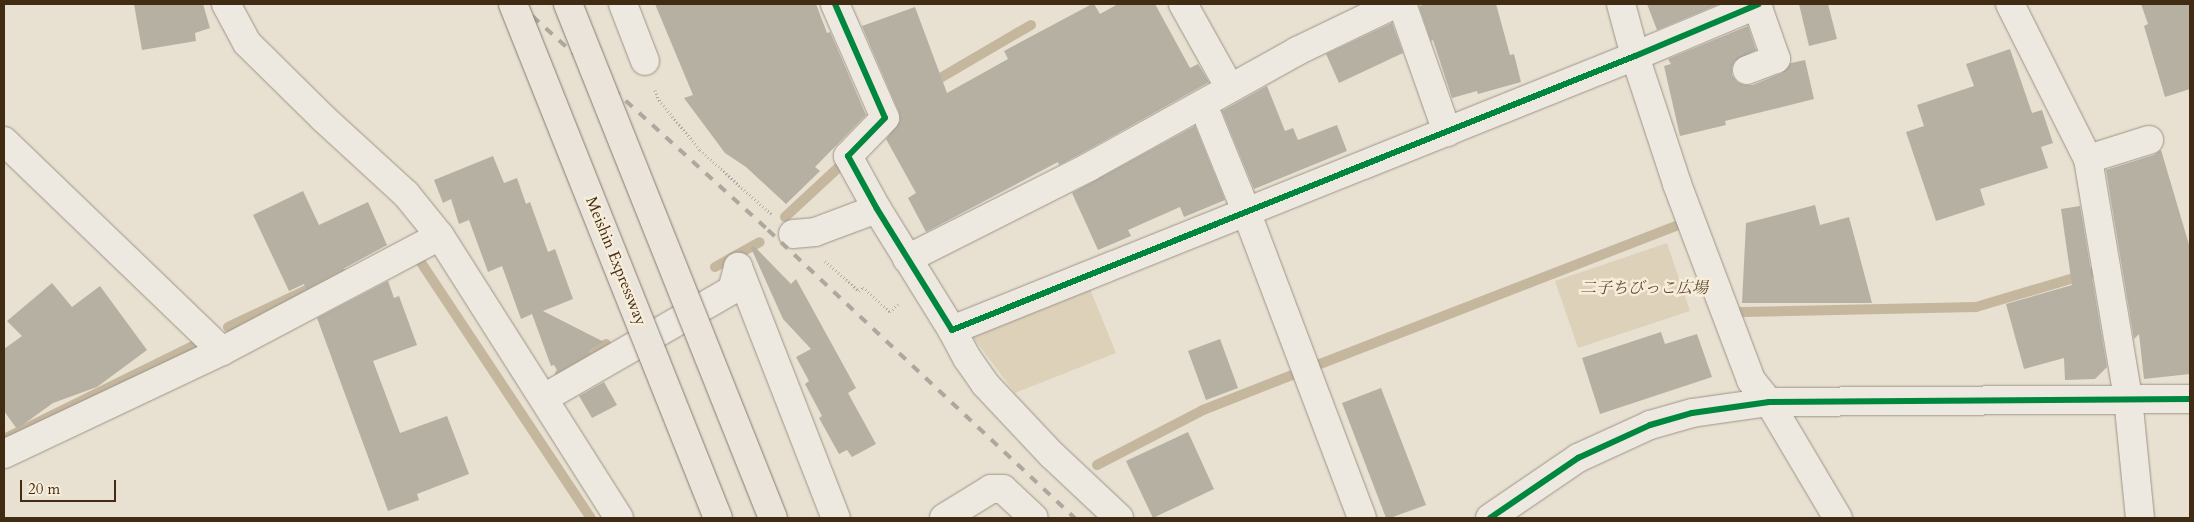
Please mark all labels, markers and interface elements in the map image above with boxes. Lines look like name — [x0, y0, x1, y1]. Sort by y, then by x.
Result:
street label: Meishin Expressway — [581, 194, 651, 328]
park label: 二子ちびっこ広場 — [1580, 278, 1708, 298]
scale bar — [22, 470, 119, 502]
text: 20 m — [28, 479, 60, 499]

